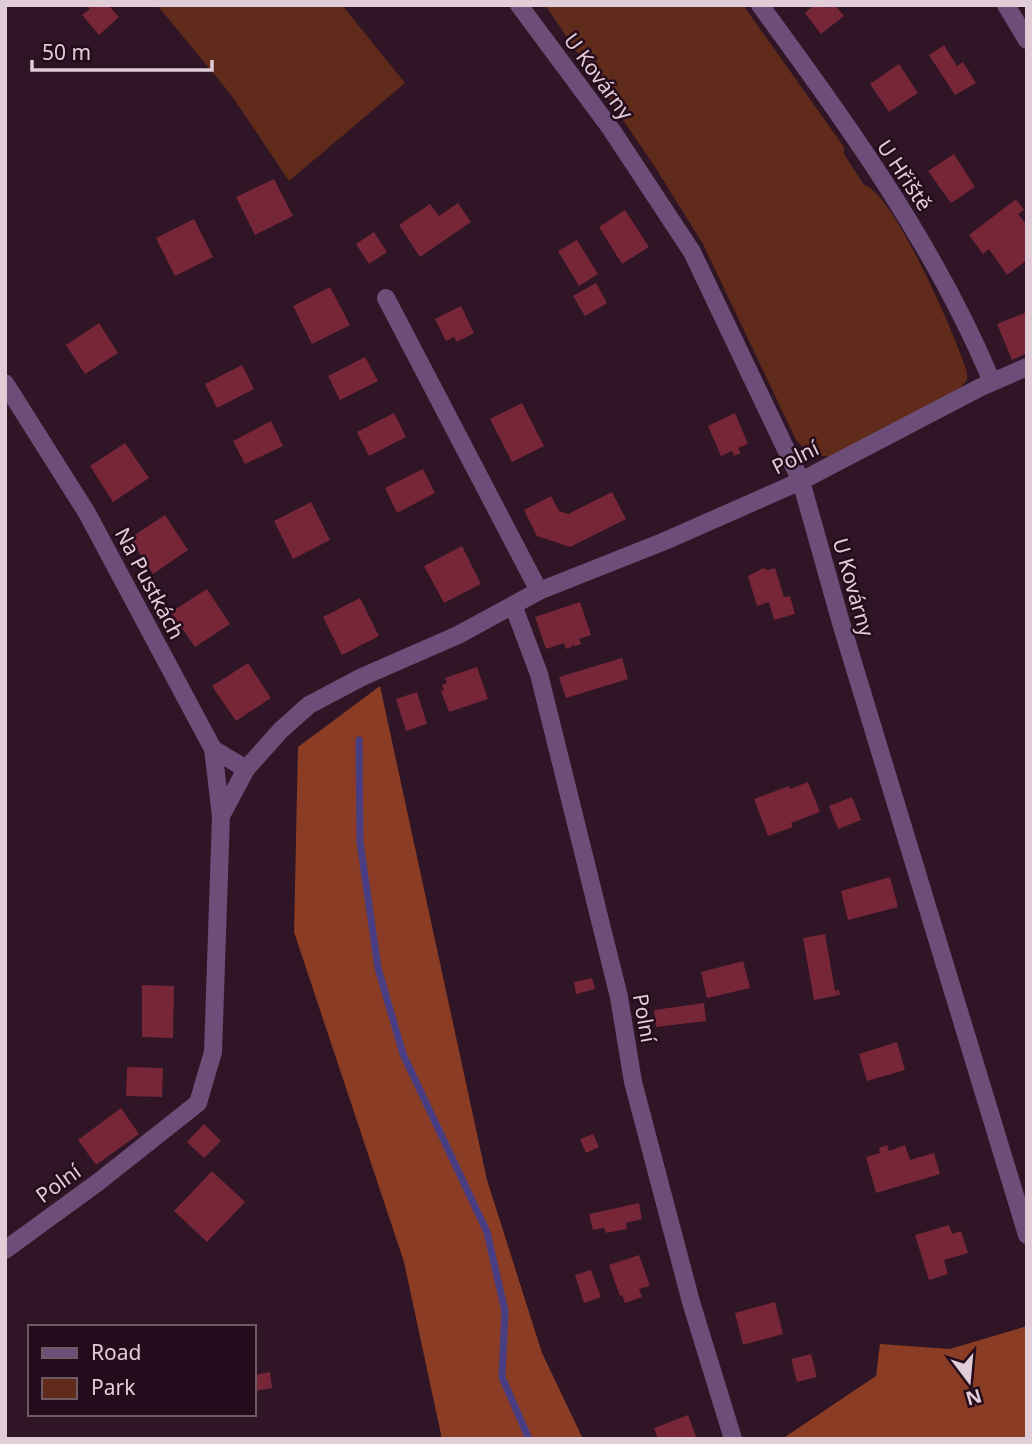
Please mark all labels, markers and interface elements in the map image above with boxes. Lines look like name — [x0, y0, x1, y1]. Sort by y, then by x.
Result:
street label: U Kovárny — [558, 27, 640, 125]
scale bar — [32, 28, 212, 72]
text: 50 m — [42, 38, 91, 66]
street label: U Hřiště — [871, 134, 939, 216]
street label: Polní — [767, 433, 824, 480]
street label: Na Pustkách — [109, 522, 191, 644]
street label: U Kovárny — [827, 535, 881, 640]
street label: Polní — [627, 991, 663, 1045]
street label: Polní — [30, 1157, 87, 1209]
legend — [28, 1325, 256, 1416]
text: Road — [91, 1338, 141, 1366]
north arrow — [934, 1346, 1004, 1416]
text: Park — [91, 1373, 136, 1401]
text: N — [963, 1383, 985, 1412]

